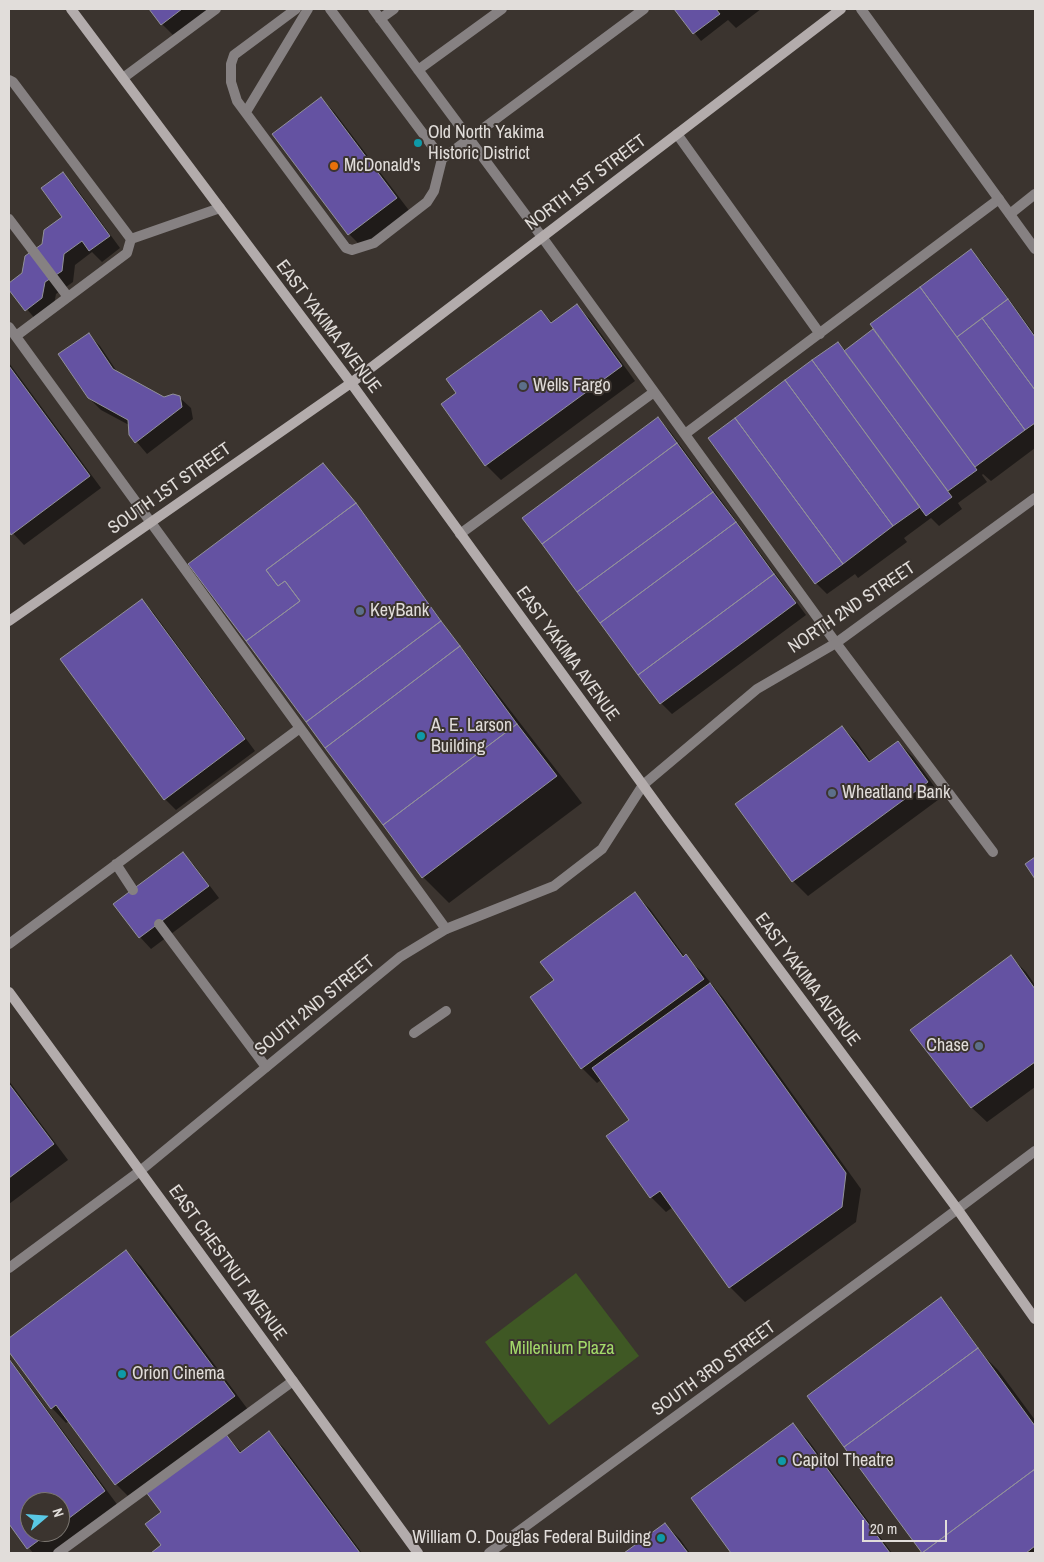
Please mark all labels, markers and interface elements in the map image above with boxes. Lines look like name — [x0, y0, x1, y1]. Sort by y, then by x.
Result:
place label: Old North Yakima Historic District — [428, 122, 544, 164]
street label: NORTH 1ST STREET — [521, 131, 651, 235]
marker: Old North Yakima Historic District — [412, 137, 424, 149]
place label: McDonald's — [344, 155, 421, 177]
marker: McDonald's — [328, 160, 340, 172]
street label: EAST YAKIMA AVENUE — [271, 256, 385, 398]
place label: Wells Fargo — [533, 375, 611, 397]
marker: Wells Fargo — [517, 380, 529, 392]
street label: SOUTH 1ST STREET — [104, 439, 236, 539]
street label: NORTH 2ND STREET — [785, 558, 919, 658]
street label: EAST YAKIMA AVENUE — [511, 582, 623, 726]
place label: KeyBank — [370, 600, 429, 622]
marker: KeyBank — [354, 605, 366, 617]
place label: A. E. Larson Building — [431, 715, 512, 758]
marker: A. E. Larson Building — [415, 730, 427, 742]
place label: Wheatland Bank — [842, 782, 950, 804]
marker: Wheatland Bank — [826, 787, 838, 799]
street label: EAST YAKIMA AVENUE — [750, 909, 864, 1051]
street label: SOUTH 2ND STREET — [251, 951, 379, 1061]
place label: Chase — [926, 1035, 969, 1057]
marker: Chase — [973, 1040, 985, 1052]
street label: EAST CHESTNUT AVENUE — [163, 1181, 291, 1345]
street label: SOUTH 3RD STREET — [648, 1317, 780, 1421]
park label: Millenium Plaza — [510, 1338, 614, 1360]
place label: Orion Cinema — [132, 1363, 225, 1385]
marker: Orion Cinema — [116, 1368, 128, 1380]
place label: Capitol Theatre — [792, 1450, 894, 1472]
marker: Capitol Theatre — [776, 1455, 788, 1467]
north arrow — [20, 1492, 70, 1542]
text: N — [48, 1506, 68, 1519]
scale bar — [864, 1510, 949, 1542]
text: 20 m — [870, 1518, 897, 1539]
place label: William O. Douglas Federal Building — [412, 1527, 651, 1549]
marker: William O. Douglas Federal Building — [655, 1532, 667, 1544]

